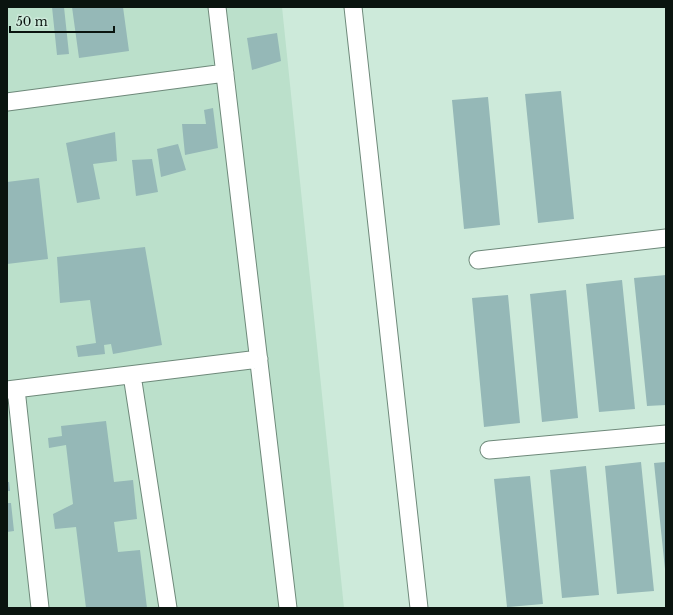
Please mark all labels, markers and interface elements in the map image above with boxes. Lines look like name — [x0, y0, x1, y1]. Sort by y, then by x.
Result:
scale bar — [10, 8, 114, 34]
text: 50 m — [16, 14, 48, 29]

